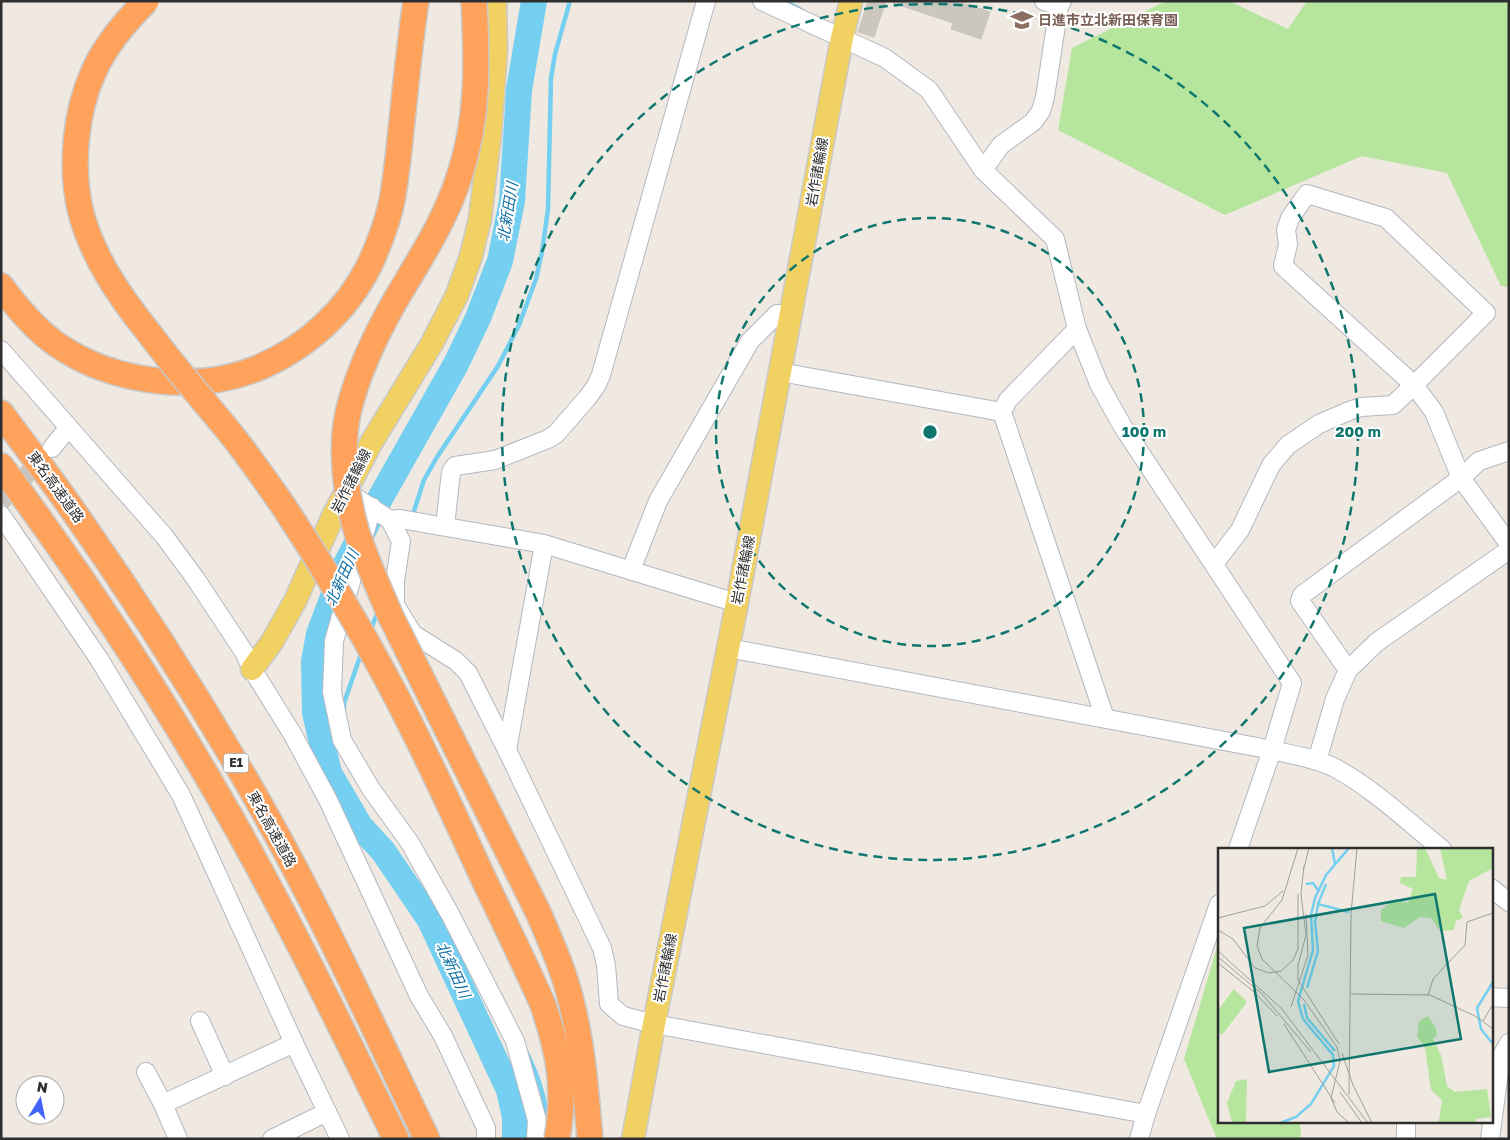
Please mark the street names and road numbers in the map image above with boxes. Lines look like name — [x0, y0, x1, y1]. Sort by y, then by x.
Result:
street label: 岩作諸輪線 — [802, 136, 831, 208]
street label: 岩作諸輪線 — [327, 446, 374, 516]
street label: 東名高速道路 — [25, 448, 88, 526]
street label: 岩作諸輪線 — [727, 534, 758, 606]
road number: E1 — [224, 754, 248, 772]
street label: 東名高速道路 — [245, 788, 300, 870]
street label: 岩作諸輪線 — [649, 932, 680, 1004]

